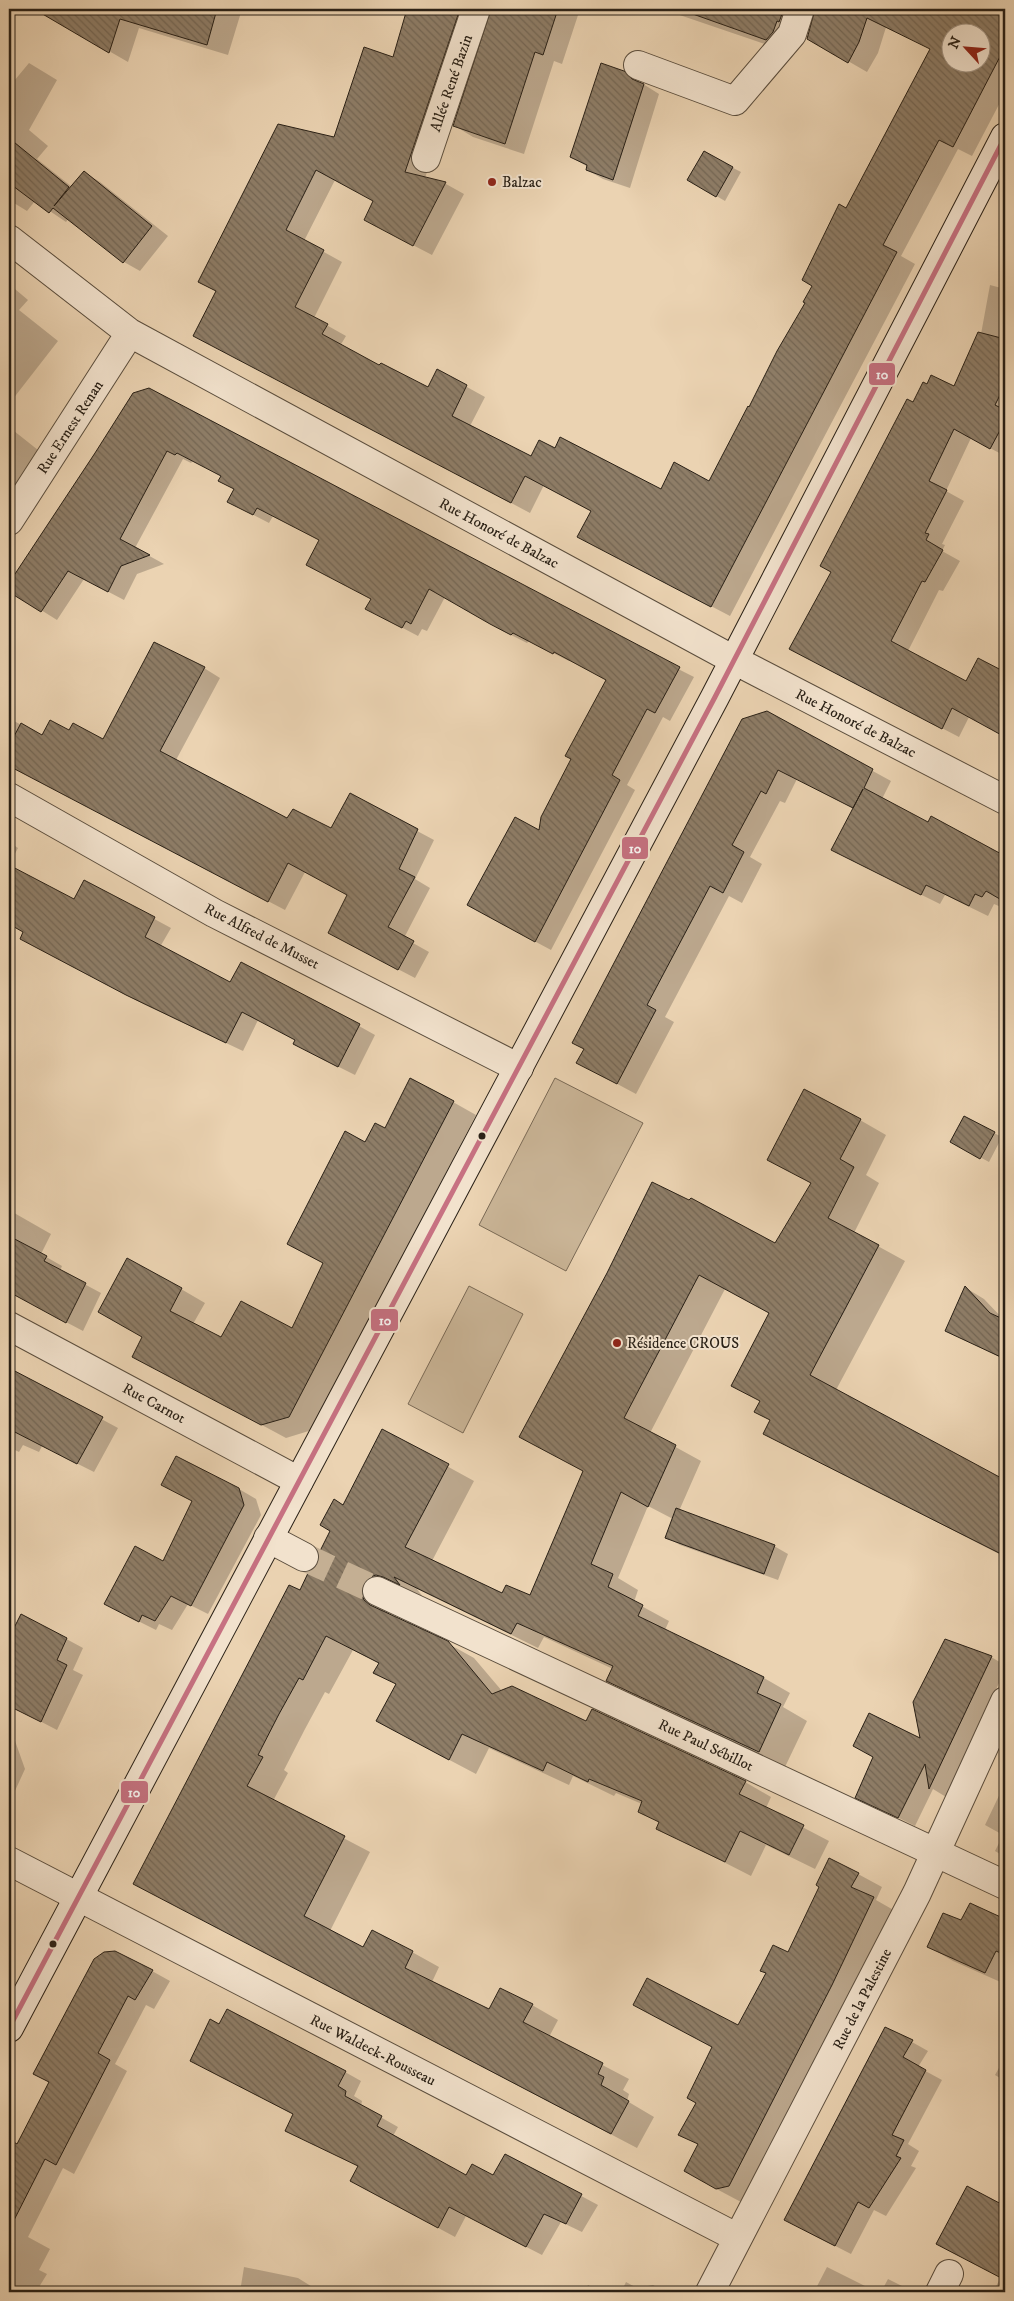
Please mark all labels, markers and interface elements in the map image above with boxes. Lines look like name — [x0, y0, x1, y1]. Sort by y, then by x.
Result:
north arrow — [942, 22, 992, 72]
street label: Allée René Bazin — [426, 32, 477, 134]
text: N — [945, 33, 966, 52]
place label: Balzac — [502, 173, 542, 192]
marker: Balzac — [486, 176, 498, 188]
line badge: 10 — [868, 362, 896, 386]
text: 10 — [876, 366, 889, 384]
street label: Rue Ernest Renan — [33, 377, 108, 478]
street label: Rue Honoré de Balzac — [436, 494, 562, 573]
street label: Rue Honoré de Balzac — [792, 685, 920, 762]
line badge: 10 — [621, 836, 649, 860]
text: 10 — [629, 840, 642, 858]
street label: Rue Alfred de Musset — [201, 899, 323, 974]
unlabelled marker — [477, 1131, 487, 1141]
line badge: 10 — [370, 1308, 399, 1332]
text: 10 — [379, 1312, 392, 1330]
place label: Résidence CROUS — [627, 1334, 739, 1353]
marker: Résidence CROUS — [611, 1337, 623, 1349]
street label: Rue Carnot — [119, 1379, 189, 1428]
street label: Rue Paul Sébillot — [655, 1715, 757, 1776]
line badge: 10 — [120, 1780, 149, 1804]
text: 10 — [128, 1784, 141, 1802]
unlabelled marker — [48, 1939, 58, 1949]
street label: Rue de la Palestine — [829, 1945, 896, 2053]
street label: Rue Waldeck-Rousseau — [307, 2011, 439, 2090]

